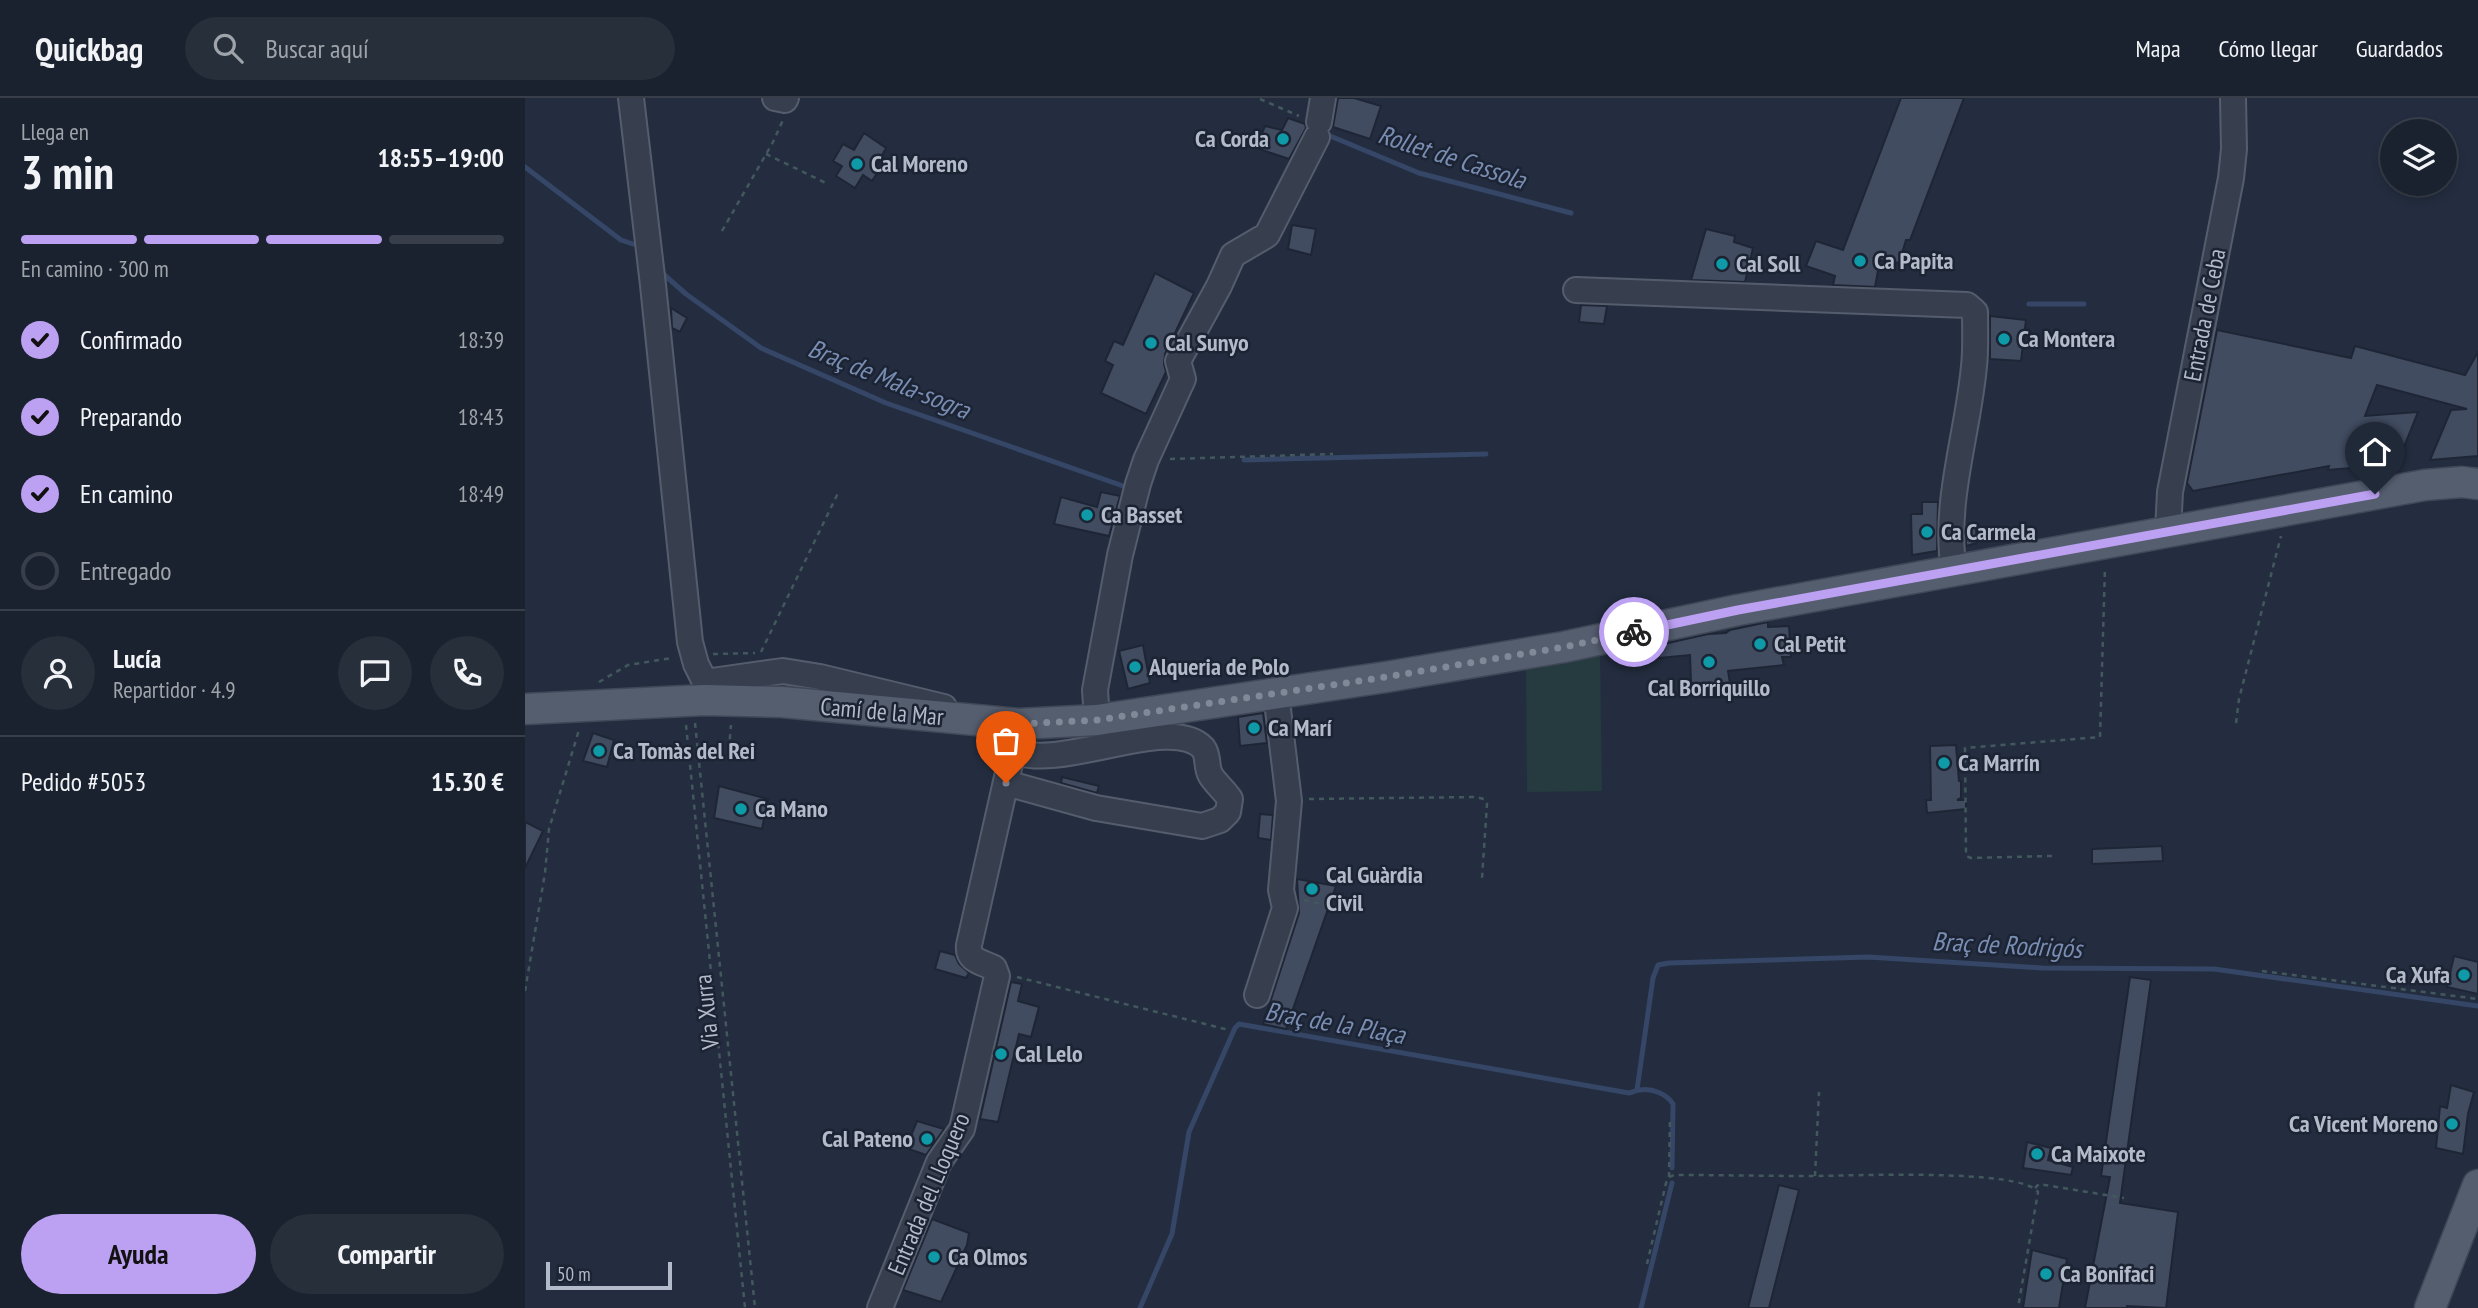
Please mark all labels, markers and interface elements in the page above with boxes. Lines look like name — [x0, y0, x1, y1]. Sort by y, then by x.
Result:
search box — [185, 17, 675, 80]
text: Quickbag — [35, 27, 143, 70]
icon: search — [209, 29, 247, 67]
text: Buscar aquí — [265, 32, 369, 65]
text: Mapa — [2136, 33, 2181, 64]
text: Cómo llegar — [2219, 33, 2318, 64]
text: Guardados — [2356, 33, 2443, 64]
text: Llega en — [21, 117, 89, 146]
water label: Rollet de Cassola — [1374, 117, 1532, 196]
map controls — [2380, 119, 2457, 196]
button: layers — [2380, 119, 2457, 196]
place label: Ca Corda — [1195, 123, 1269, 154]
marker: Ca Corda — [1275, 131, 1291, 147]
text: 18:55–19:00 — [377, 141, 504, 174]
text: 3 min — [21, 142, 114, 202]
place label: Cal Moreno — [871, 148, 968, 179]
marker: Cal Moreno — [849, 156, 865, 172]
place label: Ca Papita — [1874, 245, 1954, 276]
street label: Entrada de Ceba — [2176, 246, 2233, 384]
place label: Cal Soll — [1736, 248, 1800, 279]
marker: Ca Papita — [1852, 253, 1868, 269]
text: En camino · 300 m — [21, 254, 169, 283]
marker: Cal Soll — [1714, 256, 1730, 272]
icon: check — [21, 321, 59, 359]
text: Confirmado — [80, 323, 182, 356]
place label: Ca Montera — [2018, 323, 2115, 354]
text: 18:39 — [458, 325, 504, 354]
place label: Cal Sunyo — [1165, 327, 1249, 358]
water label: Braç de Mala-sogra — [804, 331, 976, 427]
marker: Ca Montera — [1996, 331, 2012, 347]
marker: Cal Sunyo — [1143, 335, 1159, 351]
icon: check — [21, 398, 59, 436]
text: Preparando — [80, 400, 182, 433]
text: 18:43 — [458, 402, 504, 431]
pin — [2345, 422, 2405, 494]
icon: home — [2356, 433, 2394, 471]
icon: check — [21, 475, 59, 513]
text: En camino — [80, 477, 173, 510]
text: 18:49 — [458, 479, 504, 508]
place label: Ca Basset — [1101, 499, 1182, 530]
marker: Ca Basset — [1079, 507, 1095, 523]
place label: Ca Carmela — [1941, 516, 2036, 547]
marker: Ca Carmela — [1919, 524, 1935, 540]
text: Entregado — [80, 554, 172, 587]
courier — [1599, 597, 1669, 667]
icon: bike — [1615, 613, 1653, 651]
place label: Cal Petit — [1774, 628, 1846, 659]
button: person — [21, 636, 95, 710]
button: chat — [338, 636, 412, 710]
button: phone — [430, 636, 504, 710]
marker: Cal Petit — [1752, 636, 1768, 652]
text: Lucía — [113, 642, 161, 675]
place label: Alqueria de Polo — [1148, 651, 1290, 682]
marker: Cal Borriquillo — [1701, 654, 1717, 670]
marker: Alqueria de Polo — [1127, 659, 1143, 675]
place label: Cal Borriquillo — [1648, 672, 1771, 703]
text: Repartidor · 4.9 — [113, 675, 236, 704]
street label: Camí de la Mar — [819, 691, 945, 732]
pin — [976, 711, 1036, 783]
place label: Ca Marí — [1268, 712, 1332, 743]
marker: Ca Marí — [1246, 720, 1262, 736]
icon: bag — [987, 722, 1025, 760]
place label: Ca Tomàs del Rei — [613, 735, 755, 766]
marker: Ca Tomàs del Rei — [591, 743, 607, 759]
place label: Ca Marrín — [1958, 747, 2040, 778]
marker: Ca Marrín — [1936, 755, 1952, 771]
text: Pedido #5053 — [21, 765, 146, 798]
text: 15.30 € — [431, 765, 504, 798]
place label: Ca Mano — [755, 793, 828, 824]
marker: Ca Mano — [733, 801, 749, 817]
place label: Cal Guàrdia Civil — [1326, 859, 1423, 918]
marker: Cal Guàrdia Civil — [1304, 881, 1320, 897]
water label: Braç de Rodrigós — [1931, 924, 2085, 965]
place label: Ca Xufa — [2386, 959, 2450, 990]
marker: Ca Xufa — [2456, 967, 2472, 983]
street label: Via Xurra — [687, 973, 726, 1052]
water label: Braç de la Plaça — [1263, 994, 1409, 1051]
place label: Cal Lelo — [1015, 1038, 1083, 1069]
marker: Cal Lelo — [993, 1046, 1009, 1062]
street label: Entrada del Lloquero — [880, 1108, 977, 1280]
place label: Ca Vicent Moreno — [2289, 1108, 2438, 1139]
marker: Ca Vicent Moreno — [2444, 1116, 2460, 1132]
place label: Cal Pateno — [822, 1123, 913, 1154]
marker: Cal Pateno — [919, 1131, 935, 1147]
place label: Ca Maixote — [2051, 1138, 2146, 1169]
marker: Ca Maixote — [2029, 1146, 2045, 1162]
button: Ayuda — [21, 1214, 256, 1294]
button: Compartir — [270, 1214, 504, 1294]
place label: Ca Olmos — [948, 1241, 1027, 1272]
marker: Ca Olmos — [926, 1249, 942, 1265]
place label: Ca Bonifaci — [2060, 1258, 2154, 1289]
scale bar — [546, 1259, 672, 1291]
text: 50 m — [557, 1262, 591, 1286]
marker: Ca Bonifaci — [2038, 1266, 2054, 1282]

